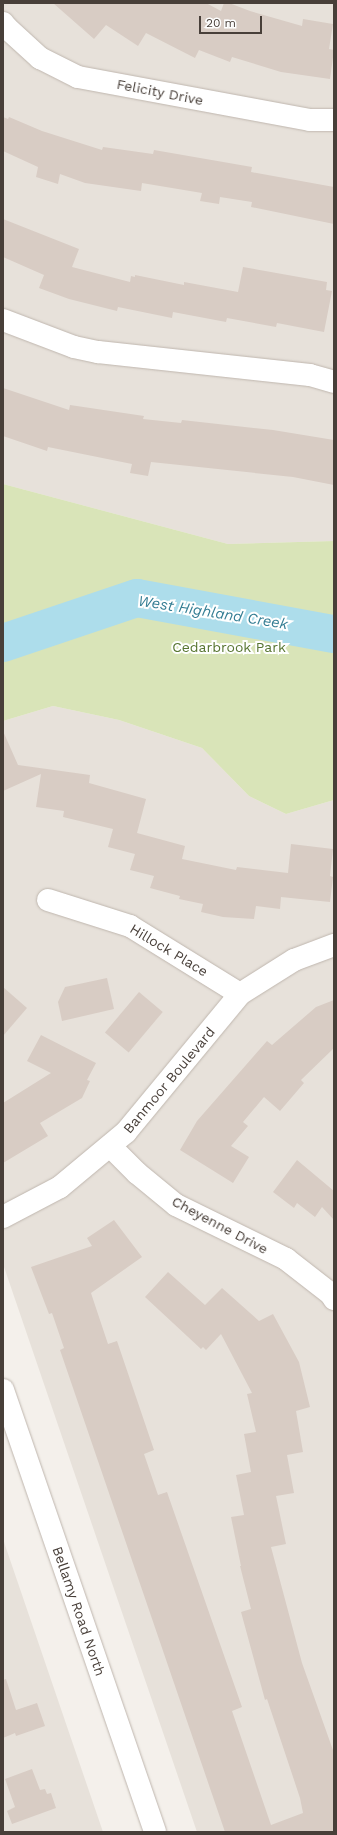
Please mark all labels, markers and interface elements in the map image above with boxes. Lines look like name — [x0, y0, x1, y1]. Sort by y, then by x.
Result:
scale bar — [201, 8, 264, 34]
text: 20 m — [206, 16, 236, 30]
street label: Felicity Drive — [115, 75, 205, 109]
water label: West Highland Creek — [137, 592, 289, 634]
park label: Cedarbrook Park — [172, 639, 286, 655]
street label: Hillock Place — [127, 920, 211, 980]
street label: Banmoor Boulevard — [120, 1023, 218, 1137]
street label: Cheyenne Drive — [169, 1193, 271, 1257]
street label: Bellamy Road North — [49, 1544, 109, 1678]

